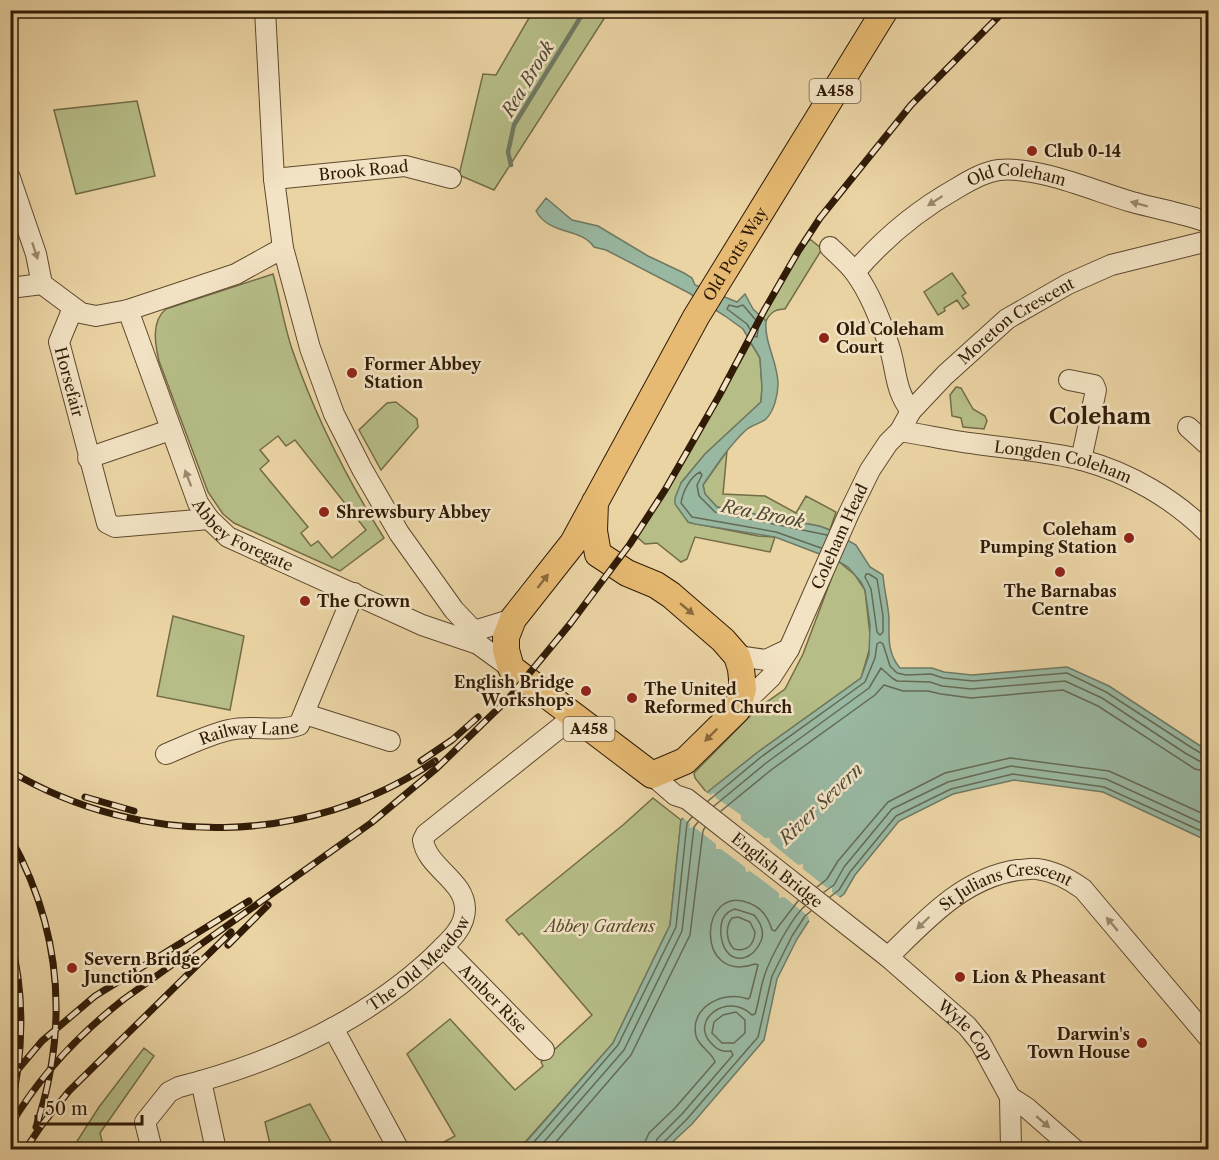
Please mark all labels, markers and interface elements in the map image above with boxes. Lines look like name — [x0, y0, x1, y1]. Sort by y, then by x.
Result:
water label: Rea Brook — [496, 37, 559, 123]
road number: A458 — [810, 79, 860, 103]
place label: Club 0-14 — [1044, 141, 1121, 161]
marker: Club 0-14 — [1025, 144, 1039, 158]
street label: Brook Road — [318, 156, 410, 185]
street label: Old Coleham — [963, 159, 1068, 190]
one-way arrow — [928, 195, 944, 207]
one-way arrow — [1130, 198, 1148, 208]
street label: Old Potts Way — [698, 202, 772, 305]
one-way arrow — [31, 242, 40, 260]
street label: Moreton Crescent — [954, 272, 1077, 369]
place label: Old Coleham Court — [836, 319, 944, 357]
marker: Old Coleham Court — [817, 331, 831, 345]
street label: Horsefair — [51, 345, 88, 419]
place label: Former Abbey Station — [364, 354, 482, 392]
marker: Former Abbey Station — [345, 366, 359, 380]
district label: Coleham — [1049, 403, 1151, 430]
street label: Longden Coleham — [993, 436, 1135, 487]
one-way arrow — [183, 469, 193, 487]
street label: Coleham Head — [807, 480, 872, 592]
street label: Abbey Foregate — [188, 494, 296, 575]
water label: Rea Brook — [718, 495, 807, 533]
place label: Shrewsbury Abbey — [336, 502, 492, 522]
marker: Shrewsbury Abbey — [317, 505, 331, 519]
place label: Coleham Pumping Station — [980, 519, 1117, 557]
marker: Coleham Pumping Station — [1122, 531, 1136, 545]
marker: The Barnabas Centre — [1053, 565, 1067, 579]
one-way arrow — [537, 573, 550, 589]
place label: The Barnabas Centre — [1003, 581, 1117, 619]
place label: The Crown — [317, 591, 410, 611]
marker: The Crown — [298, 594, 312, 608]
one-way arrow — [679, 602, 694, 615]
place label: English Bridge Workshops — [454, 672, 574, 710]
place label: The United Reformed Church — [644, 679, 792, 717]
marker: English Bridge Workshops — [579, 684, 593, 698]
marker: The United Reformed Church — [625, 691, 639, 705]
street label: Railway Lane — [196, 716, 301, 749]
road number: A458 — [564, 717, 614, 741]
one-way arrow — [704, 728, 718, 743]
water label: River Severn — [773, 758, 868, 851]
street label: English Bridge — [728, 828, 827, 912]
street label: St Julians Crescent — [935, 859, 1076, 915]
street label: The Old Meadow — [363, 912, 474, 1015]
park label: Abbey Gardens — [542, 916, 655, 936]
one-way arrow — [916, 916, 931, 930]
one-way arrow — [1106, 916, 1119, 932]
place label: Severn Bridge Junction — [81, 949, 201, 987]
street label: Amber Rise — [455, 959, 532, 1037]
marker: Severn Bridge Junction — [65, 961, 79, 975]
place label: Lion & Pheasant — [972, 967, 1106, 987]
marker: Lion & Pheasant — [953, 970, 967, 984]
street label: Wyle Cop — [933, 994, 998, 1064]
place label: Darwin's Town House — [1027, 1024, 1130, 1062]
marker: Darwin's Town House — [1135, 1036, 1149, 1050]
scale bar — [36, 1088, 142, 1126]
text: 50 m — [45, 1098, 88, 1120]
one-way arrow — [1035, 1115, 1050, 1128]

